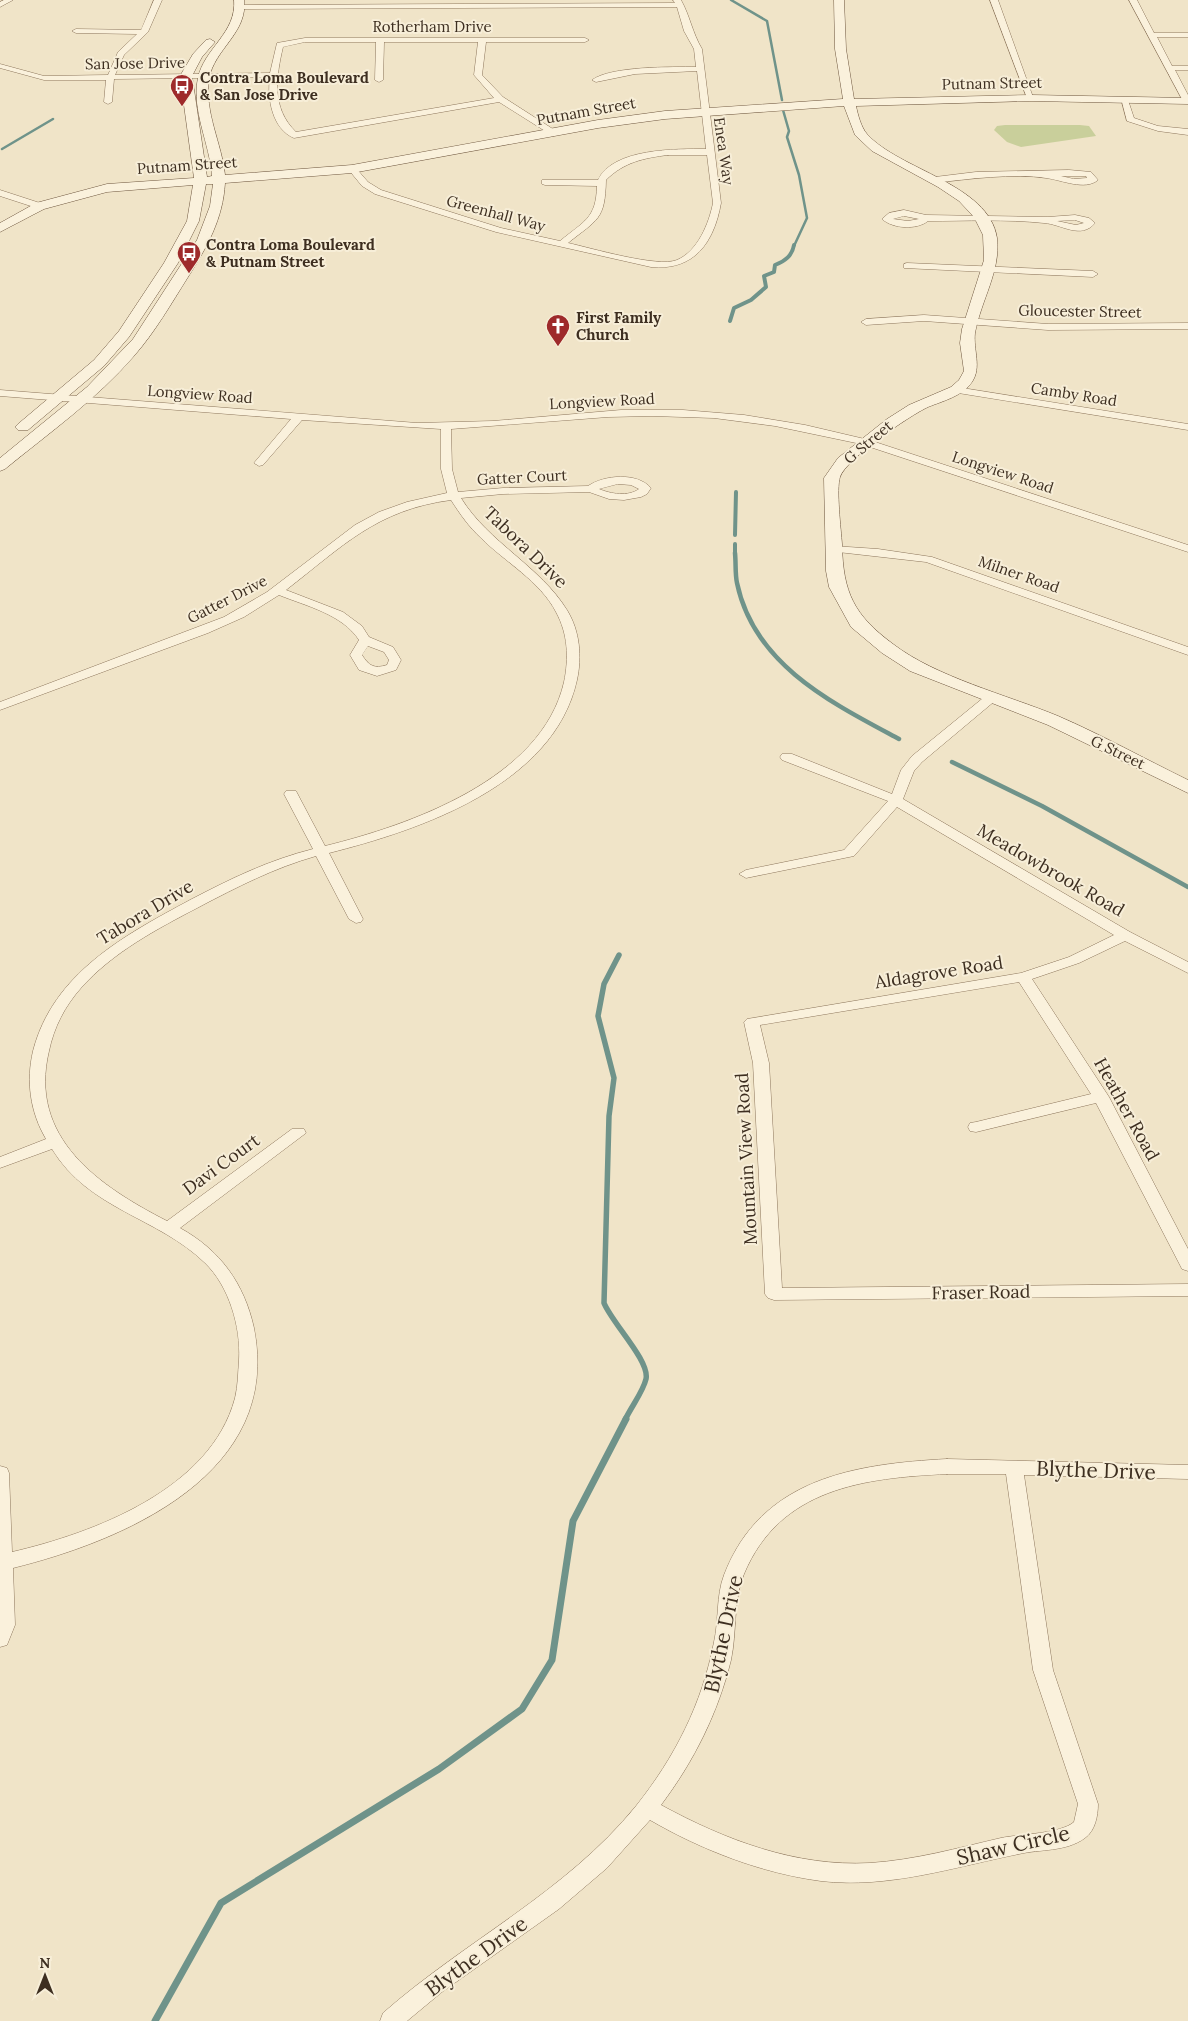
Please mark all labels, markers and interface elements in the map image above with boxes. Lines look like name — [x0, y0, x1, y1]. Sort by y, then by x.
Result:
street label: Rotherham Drive — [372, 17, 492, 36]
street label: San Jose Drive — [85, 53, 185, 73]
place label: Contra Loma Boulevard & San Jose Drive — [200, 68, 369, 104]
bus stop icon: Contra Loma Boulevard & San Jose Drive — [169, 73, 195, 107]
street label: Putnam Street — [942, 73, 1043, 93]
street label: Putnam Street — [535, 93, 637, 129]
street label: Enea Way — [710, 116, 738, 186]
street label: Putnam Street — [136, 152, 238, 178]
street label: Greenhall Way — [444, 191, 548, 235]
place label: Contra Loma Boulevard & Putnam Street — [206, 235, 375, 271]
bus stop icon: Contra Loma Boulevard & Putnam Street — [176, 240, 202, 274]
street label: Gloucester Street — [1018, 300, 1142, 322]
place label: First Family Church — [576, 308, 662, 344]
church icon: First Family Church — [545, 313, 571, 347]
street label: Camby Road — [1030, 378, 1118, 410]
street label: Longview Road — [147, 381, 253, 407]
street label: Longview Road — [549, 389, 655, 413]
street label: G Street — [840, 416, 896, 468]
street label: Longview Road — [950, 447, 1056, 497]
street label: Gatter Court — [477, 465, 568, 489]
street label: Tabora Drive — [479, 501, 573, 593]
street label: Milner Road — [976, 551, 1062, 597]
street label: Gatter Drive — [184, 571, 270, 627]
street label: G Street — [1088, 731, 1148, 773]
street label: Meadowbrook Road — [973, 818, 1129, 922]
street label: Tabora Drive — [93, 874, 197, 950]
street label: Aldagrove Road — [872, 950, 1005, 994]
street label: Heather Road — [1089, 1053, 1165, 1165]
street label: Mountain View Road — [730, 1072, 762, 1246]
street label: Davi Court — [178, 1128, 264, 1200]
street label: Fraser Road — [931, 1280, 1031, 1304]
street label: Blythe Drive — [1036, 1454, 1156, 1486]
street label: Blythe Drive — [697, 1573, 749, 1695]
street label: Shaw Circle — [954, 1819, 1072, 1871]
street label: Blythe Drive — [420, 1910, 532, 2002]
north arrow — [20, 1951, 70, 2001]
text: N — [40, 1954, 51, 1972]

